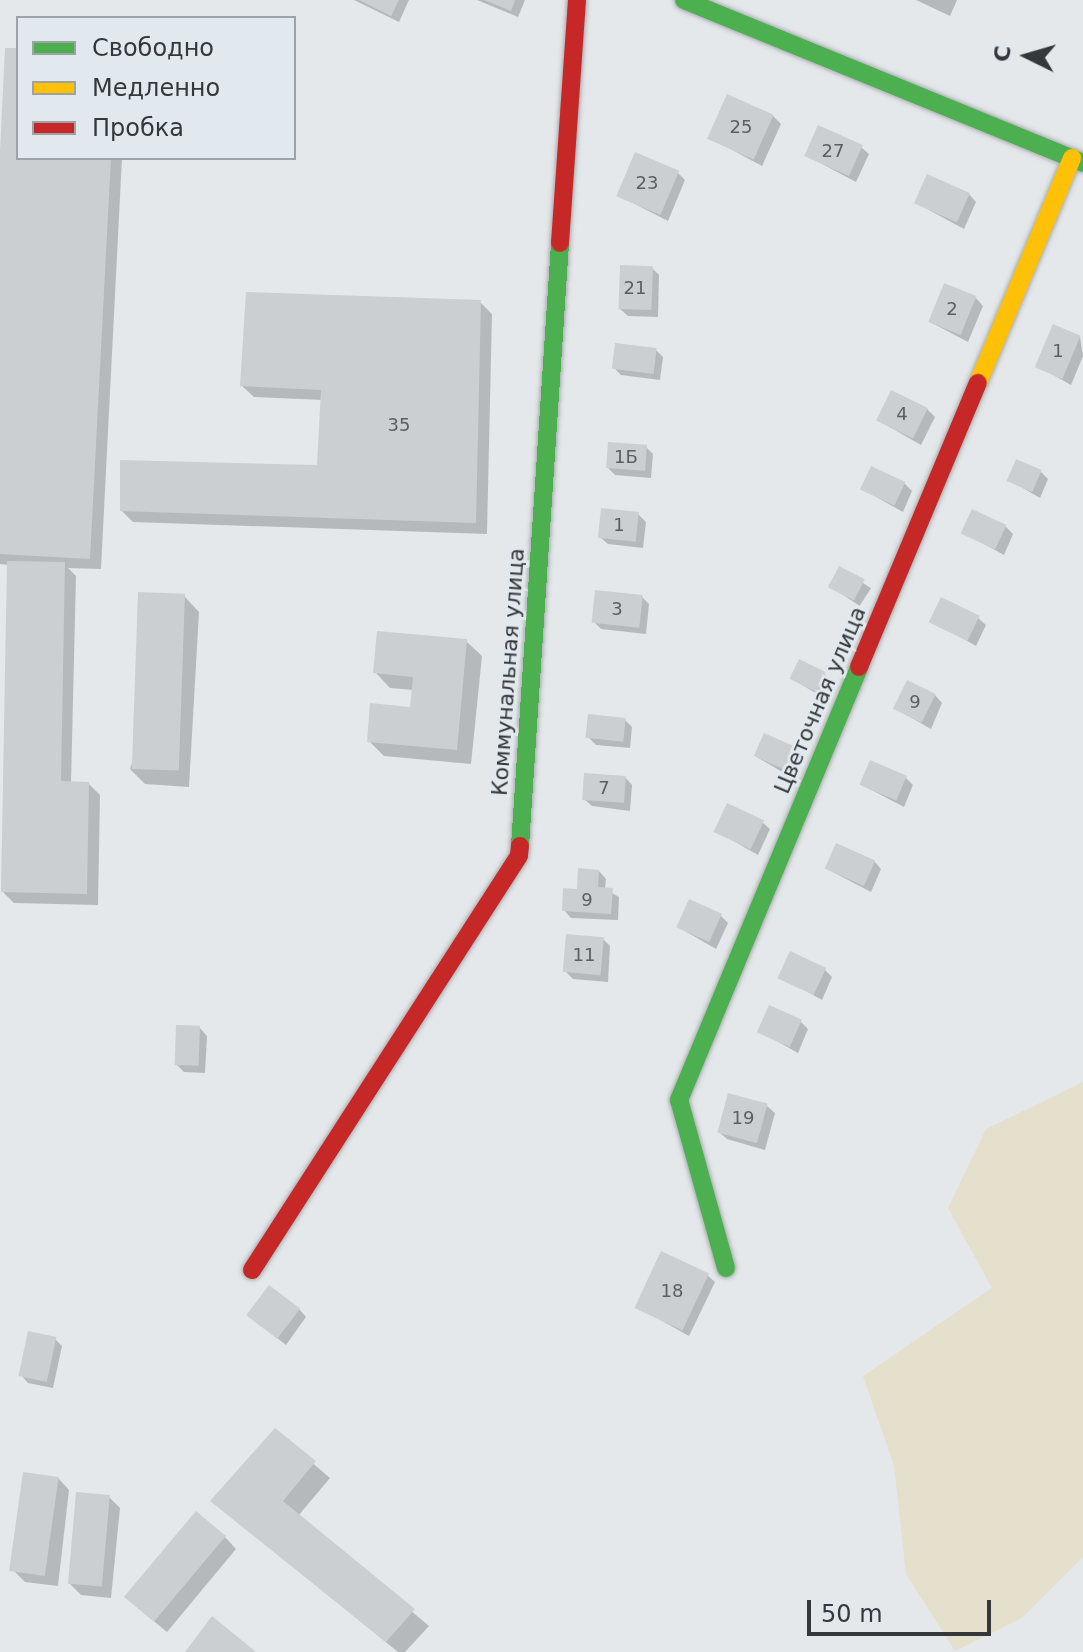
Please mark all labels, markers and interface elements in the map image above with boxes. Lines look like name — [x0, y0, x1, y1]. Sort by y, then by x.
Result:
legend — [16, 16, 296, 160]
north arrow — [987, 16, 1067, 96]
text: Свободно — [92, 34, 214, 62]
text: С — [989, 45, 1016, 63]
text: Медленно — [92, 74, 220, 102]
text: Пробка — [92, 114, 184, 142]
house number: 25 — [730, 116, 752, 138]
house number: 27 — [822, 140, 844, 162]
house number: 23 — [636, 172, 658, 194]
house number: 21 — [624, 277, 646, 299]
house number: 2 — [946, 298, 958, 320]
house number: 1 — [1052, 340, 1064, 362]
house number: 4 — [896, 403, 908, 425]
house number: 35 — [388, 414, 410, 436]
house number: 1Б — [614, 446, 638, 468]
house number: 1 — [613, 514, 625, 536]
street label: Коммунальная улица — [486, 547, 530, 797]
house number: 3 — [611, 598, 623, 620]
street label: Цветочная улица — [769, 602, 871, 798]
house number: 9 — [909, 691, 921, 713]
house number: 7 — [598, 777, 610, 799]
house number: 9 — [581, 889, 593, 911]
house number: 11 — [573, 944, 595, 966]
house number: 19 — [732, 1107, 754, 1129]
house number: 18 — [661, 1280, 683, 1302]
scale bar — [811, 1584, 995, 1634]
text: 50 m — [821, 1600, 883, 1628]

